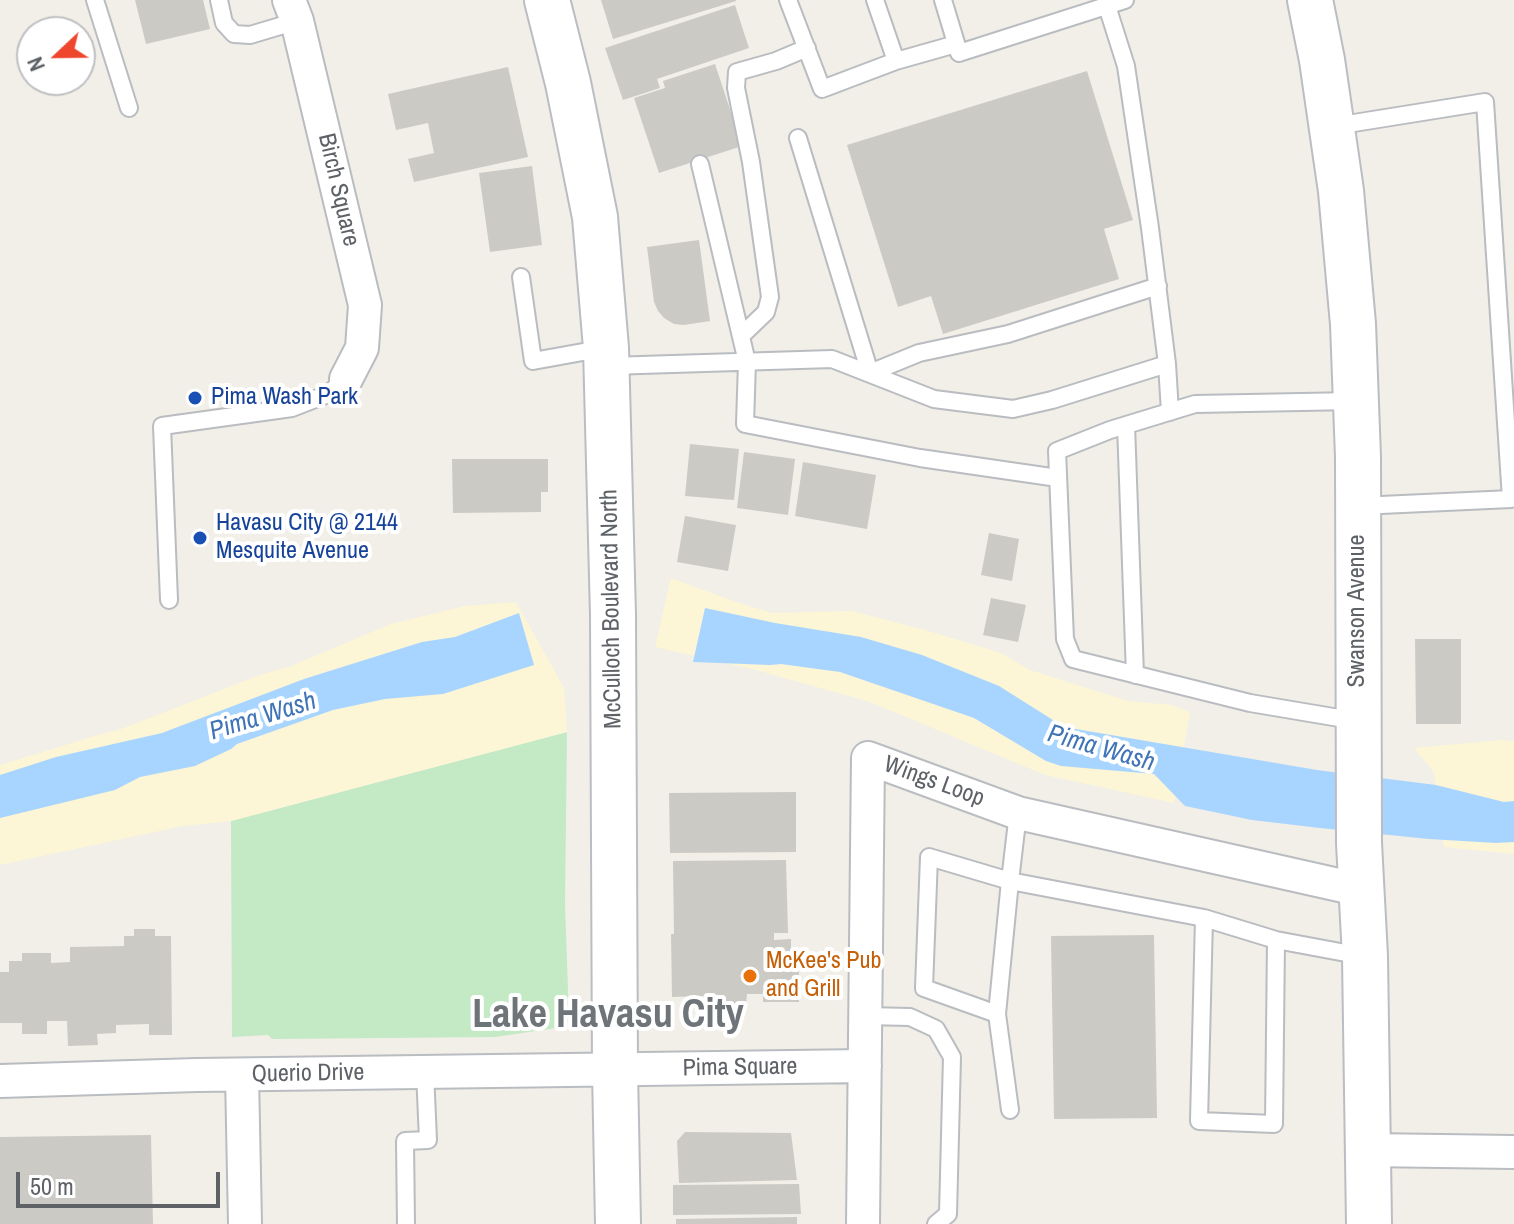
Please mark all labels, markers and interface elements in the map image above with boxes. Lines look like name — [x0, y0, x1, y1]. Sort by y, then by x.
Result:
north arrow — [16, 16, 96, 96]
text: N — [19, 53, 52, 76]
street label: Birch Square — [311, 131, 365, 249]
place label: Pima Wash Park — [211, 384, 358, 412]
marker: Pima Wash Park — [186, 389, 204, 407]
street label: McCulloch Boulevard North — [596, 489, 628, 729]
place label: Havasu City @ 2144 Mesquite Avenue — [216, 510, 398, 566]
marker: Havasu City @ 2144 Mesquite Avenue — [191, 529, 209, 547]
street label: Swanson Avenue — [1344, 535, 1372, 687]
water label: Pima Wash — [206, 686, 320, 748]
water label: Pima Wash — [1044, 719, 1158, 779]
street label: Wings Loop — [880, 751, 988, 813]
place label: McKee's Pub and Grill — [766, 948, 881, 1004]
marker: McKee's Pub and Grill — [741, 967, 759, 985]
district label: Lake Havasu City — [472, 992, 744, 1040]
street label: Pima Square — [682, 1053, 798, 1083]
street label: Querio Drive — [251, 1059, 365, 1089]
scale bar — [20, 1156, 224, 1206]
text: 50 m — [30, 1170, 74, 1202]

